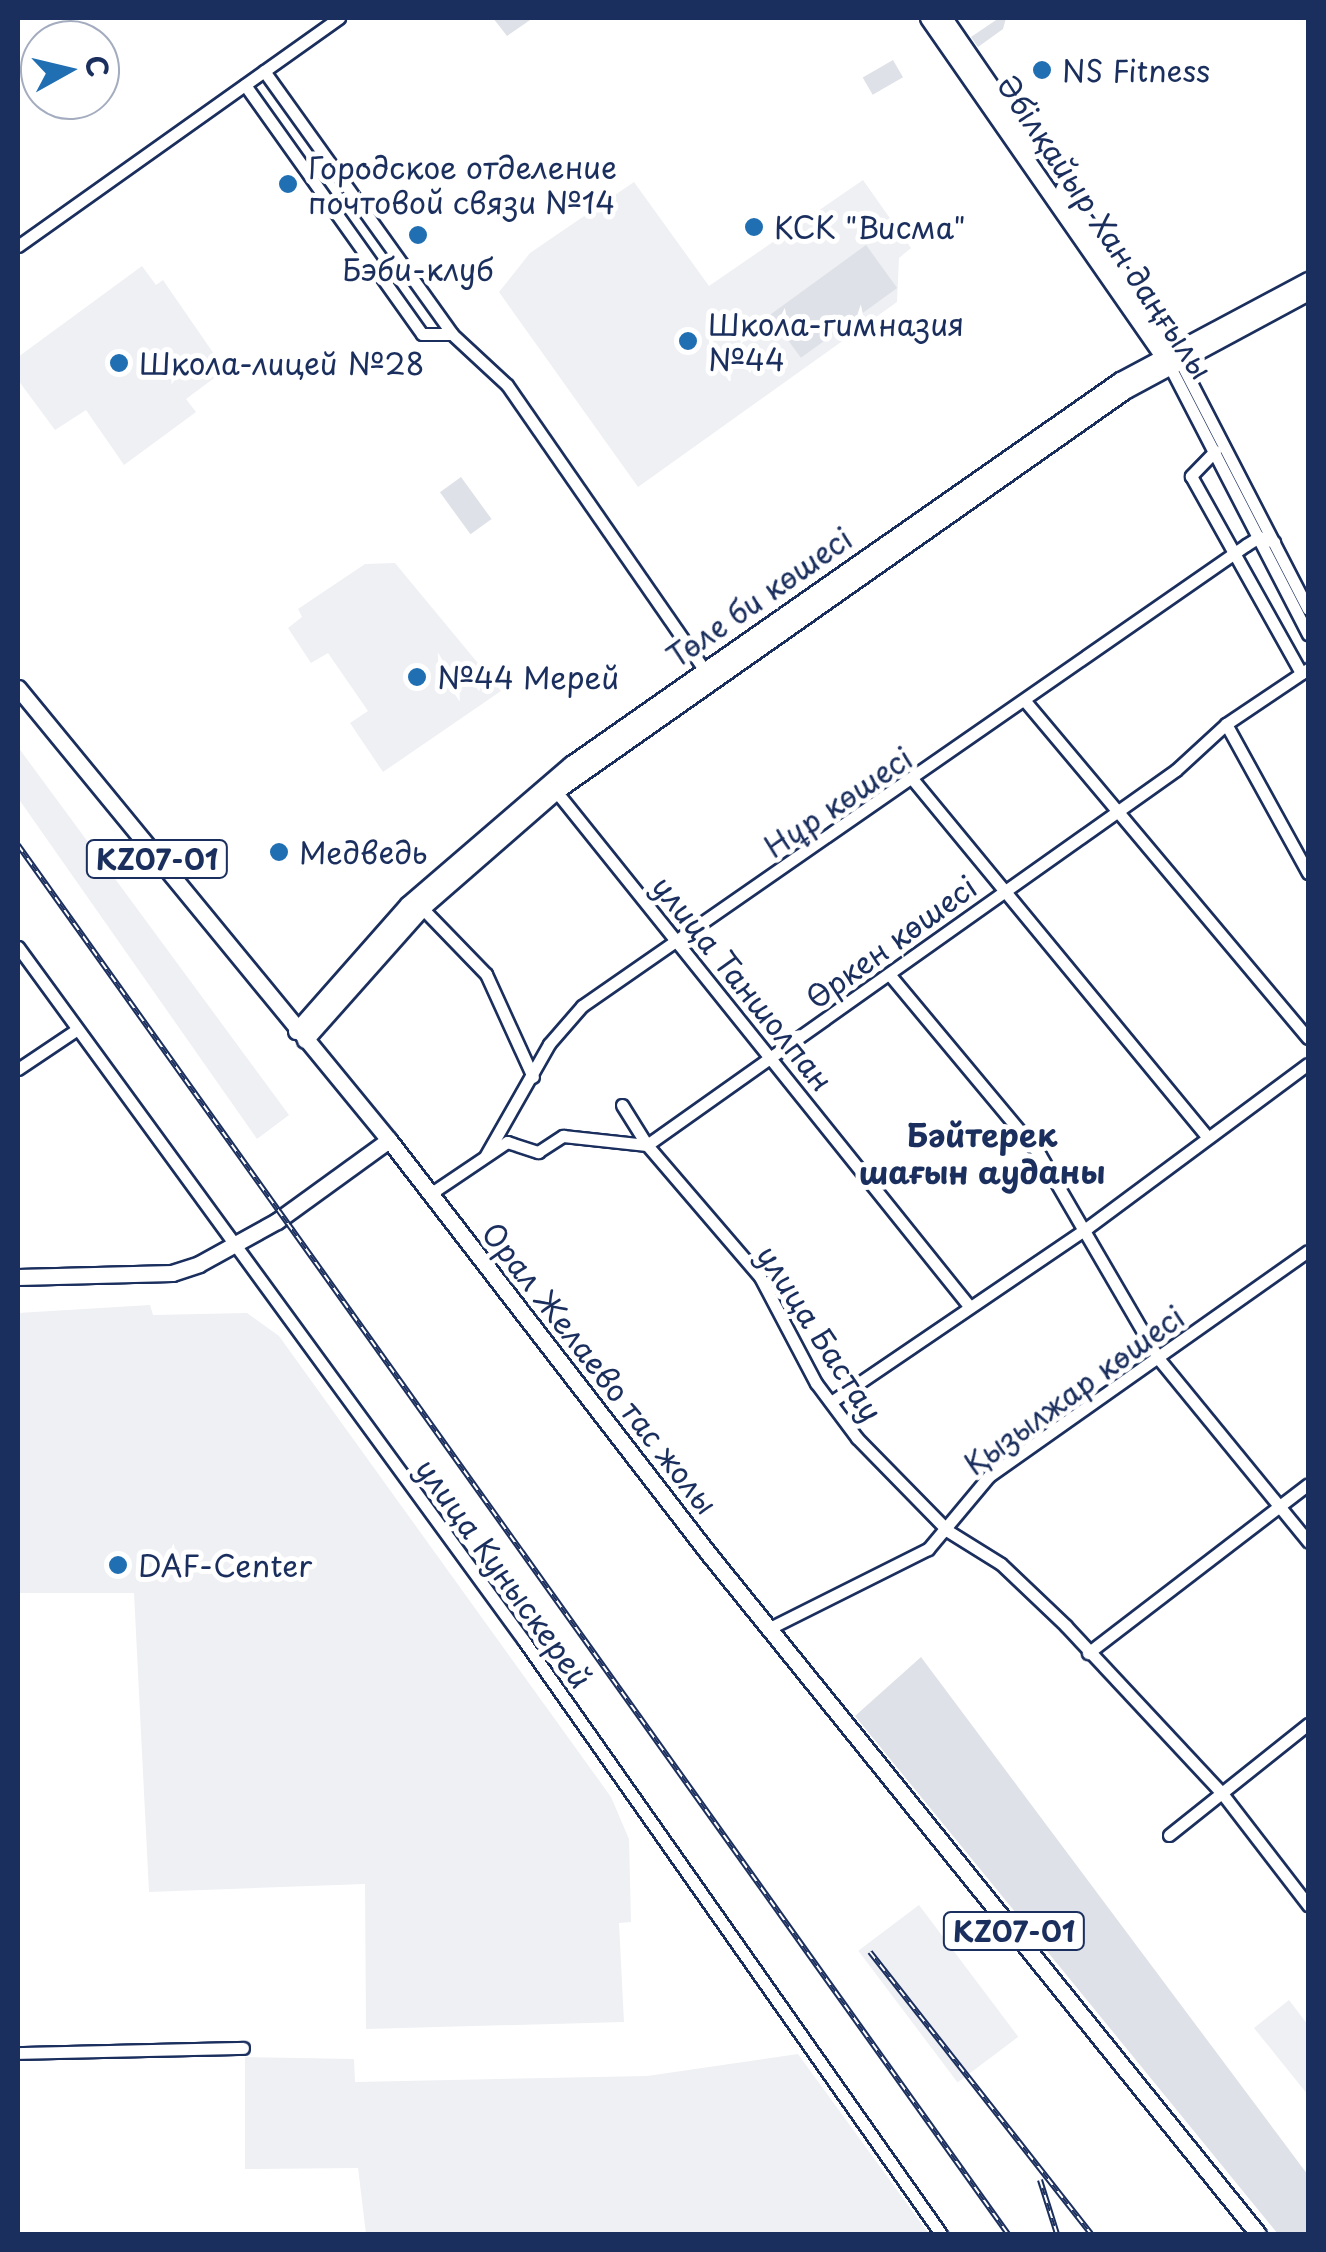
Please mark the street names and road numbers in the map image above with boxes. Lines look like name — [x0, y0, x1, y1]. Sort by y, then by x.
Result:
street label: Әбілқайыр Хан даңғылы — [989, 68, 1221, 386]
street label: Төле би көшесі — [658, 519, 860, 675]
street label: Нұр көшесі — [758, 740, 918, 864]
road number: KZ07-01 — [84, 836, 230, 882]
street label: улица Таншолпан — [645, 868, 841, 1098]
street label: Өркен көшесі — [798, 868, 984, 1016]
street label: Орал Желаево тас жолы — [474, 1214, 726, 1522]
street label: улица Бастау — [750, 1238, 890, 1428]
street label: Қызылжар көшесі — [956, 1298, 1192, 1482]
street label: улица Куныскерей — [408, 1451, 600, 1695]
road number: KZ07-01 — [942, 1908, 1086, 1954]

